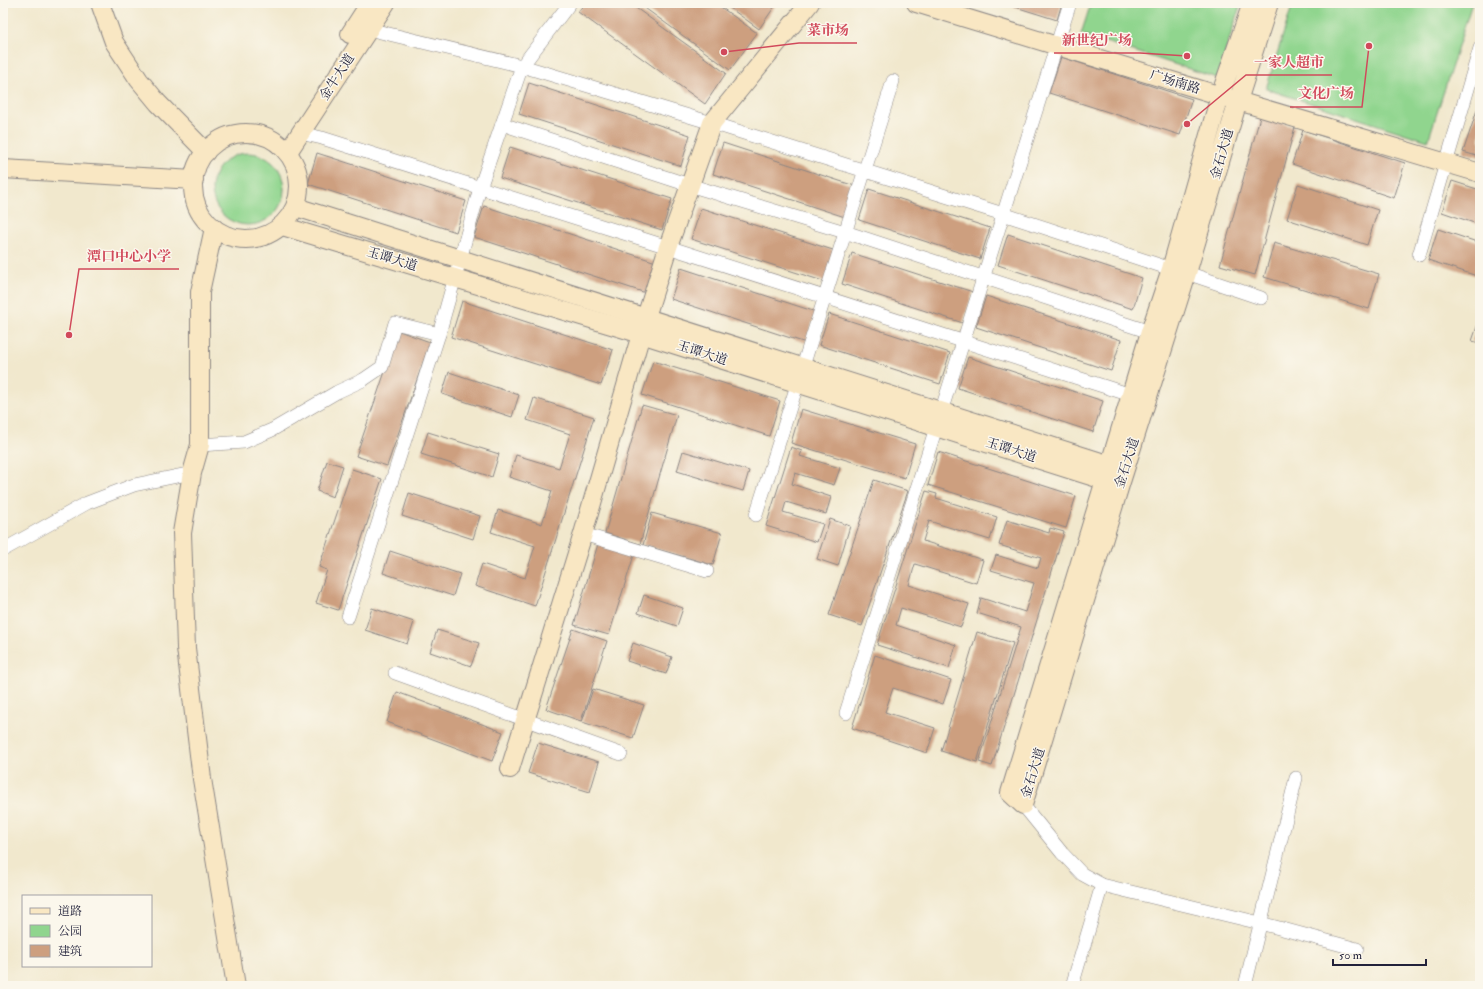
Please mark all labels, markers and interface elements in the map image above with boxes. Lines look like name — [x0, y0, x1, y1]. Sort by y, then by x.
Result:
callout: 菜市场 — [799, 17, 857, 43]
text: 菜市场 — [807, 22, 849, 39]
callout: 新世纪广场 — [1054, 27, 1140, 53]
text: 新世纪广场 — [1062, 32, 1132, 49]
callout: 一家人超市 — [1246, 49, 1332, 75]
street label: 金牛大道 — [316, 51, 358, 103]
text: 一家人超市 — [1254, 54, 1324, 71]
street label: 广场南路 — [1148, 67, 1202, 97]
callout: 文化广场 — [1290, 81, 1362, 107]
text: 文化广场 — [1298, 85, 1354, 102]
street label: 金石大道 — [1207, 127, 1237, 181]
callout: 潭口中心小学 — [79, 243, 179, 269]
street label: 玉谭大道 — [365, 244, 419, 274]
text: 潭口中心小学 — [87, 248, 171, 265]
street label: 玉谭大道 — [675, 337, 729, 369]
street label: 玉谭大道 — [984, 434, 1038, 466]
street label: 金石大道 — [1111, 436, 1143, 490]
street label: 金石大道 — [1018, 746, 1048, 800]
legend — [22, 895, 152, 967]
text: 道路 — [58, 904, 82, 919]
text: 公园 — [58, 924, 82, 939]
scale bar — [1333, 941, 1426, 967]
text: 建筑 — [58, 944, 82, 959]
text: 50 m — [1339, 948, 1363, 963]

